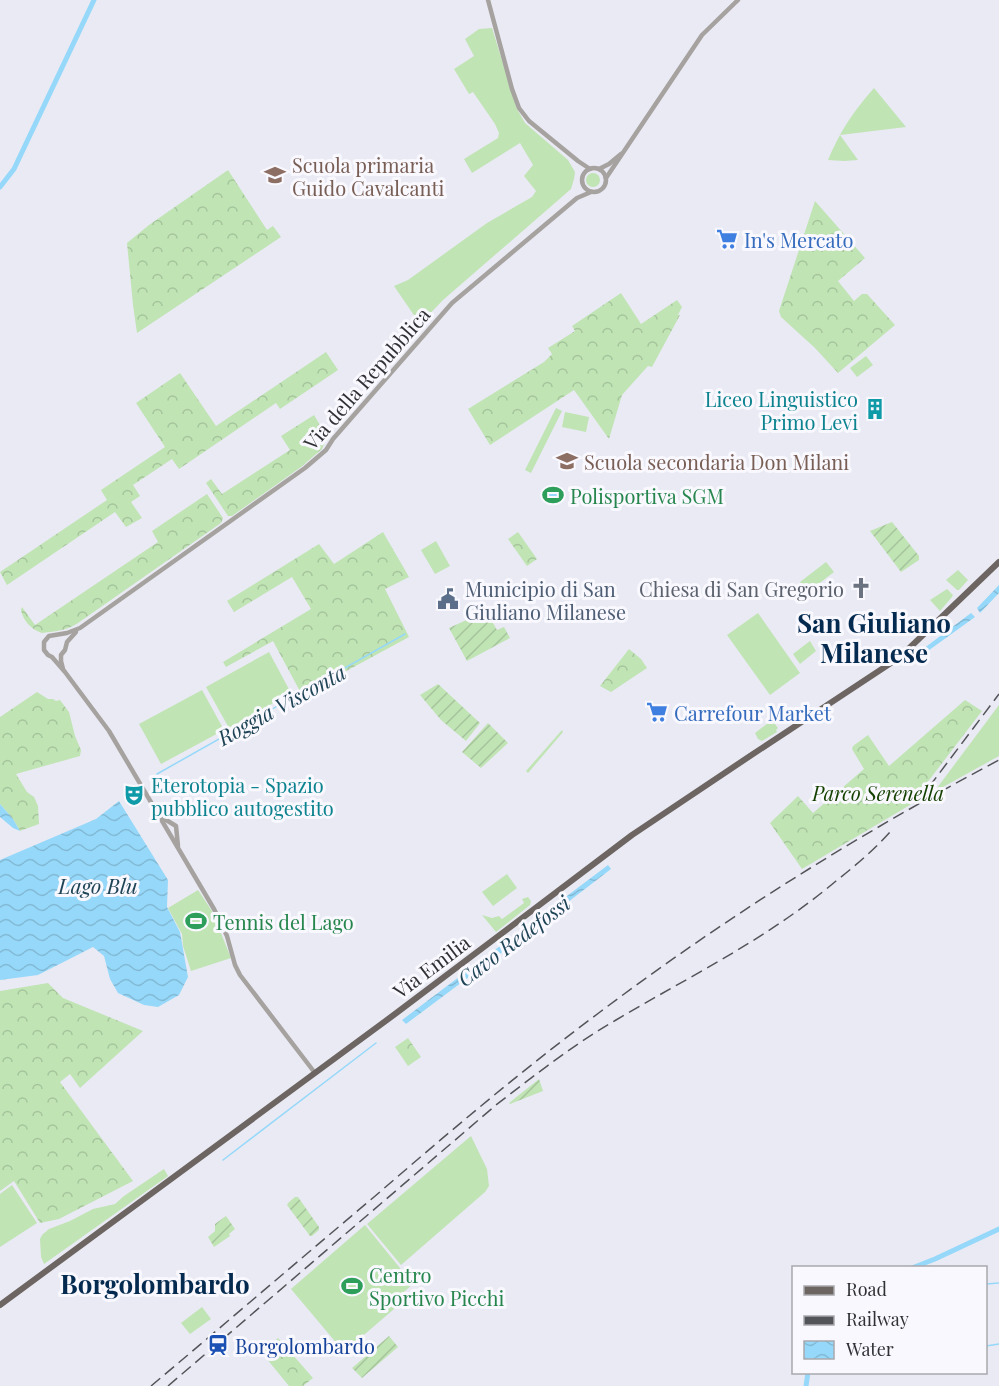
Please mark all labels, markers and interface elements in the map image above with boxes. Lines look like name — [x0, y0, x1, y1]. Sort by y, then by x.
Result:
place label: Scuola primaria Guido Cavalcanti — [292, 151, 445, 201]
school or university icon: Scuola primaria Guido Cavalcanti — [263, 163, 287, 187]
place label: In's Mercato — [744, 226, 853, 253]
supermarket icon: In's Mercato — [715, 227, 739, 251]
street label: Via della Repubblica — [296, 301, 435, 456]
place label: Liceo Linguistico Primo Levi — [705, 385, 858, 435]
building icon: Liceo Linguistico Primo Levi — [863, 397, 887, 421]
place label: Scuola secondaria Don Milani — [584, 448, 849, 475]
school or university icon: Scuola secondaria Don Milani — [555, 449, 579, 473]
place label: Polisportiva SGM — [570, 482, 724, 509]
sports icon: Polisportiva SGM — [541, 483, 565, 507]
place label: Municipio di San Giuliano Milanese — [465, 575, 626, 625]
place label: Chiesa di San Gregorio — [639, 575, 844, 602]
church icon: Chiesa di San Gregorio — [849, 576, 873, 600]
public building icon: Municipio di San Giuliano Milanese — [436, 587, 460, 611]
district label: San Giuliano Milanese — [797, 605, 951, 670]
water label: Roggia Visconta — [211, 657, 350, 751]
place label: Carrefour Market — [674, 699, 832, 726]
supermarket icon: Carrefour Market — [645, 700, 669, 724]
place label: Eterotopia - Spazio pubblico autogestito — [151, 771, 334, 821]
park label: Parco Serenella — [811, 779, 944, 806]
theatre icon: Eterotopia - Spazio pubblico autogestito — [122, 783, 146, 807]
water label: Lago Blu — [57, 871, 138, 899]
water label: Cavo Redefossi — [451, 888, 576, 992]
place label: Tennis del Lago — [213, 908, 354, 935]
sports icon: Tennis del Lago — [184, 909, 208, 933]
street label: Via Emilia — [386, 928, 475, 1004]
place label: Centro Sportivo Picchi — [369, 1261, 505, 1311]
district label: Borgolombardo — [60, 1266, 250, 1301]
legend — [792, 1266, 987, 1374]
sports icon: Centro Sportivo Picchi — [340, 1274, 364, 1298]
text: Road — [846, 1277, 887, 1301]
text: Railway — [846, 1307, 909, 1331]
place label: Borgolombardo — [235, 1332, 375, 1359]
station icon: Borgolombardo — [206, 1333, 230, 1357]
text: Water — [845, 1337, 894, 1361]

